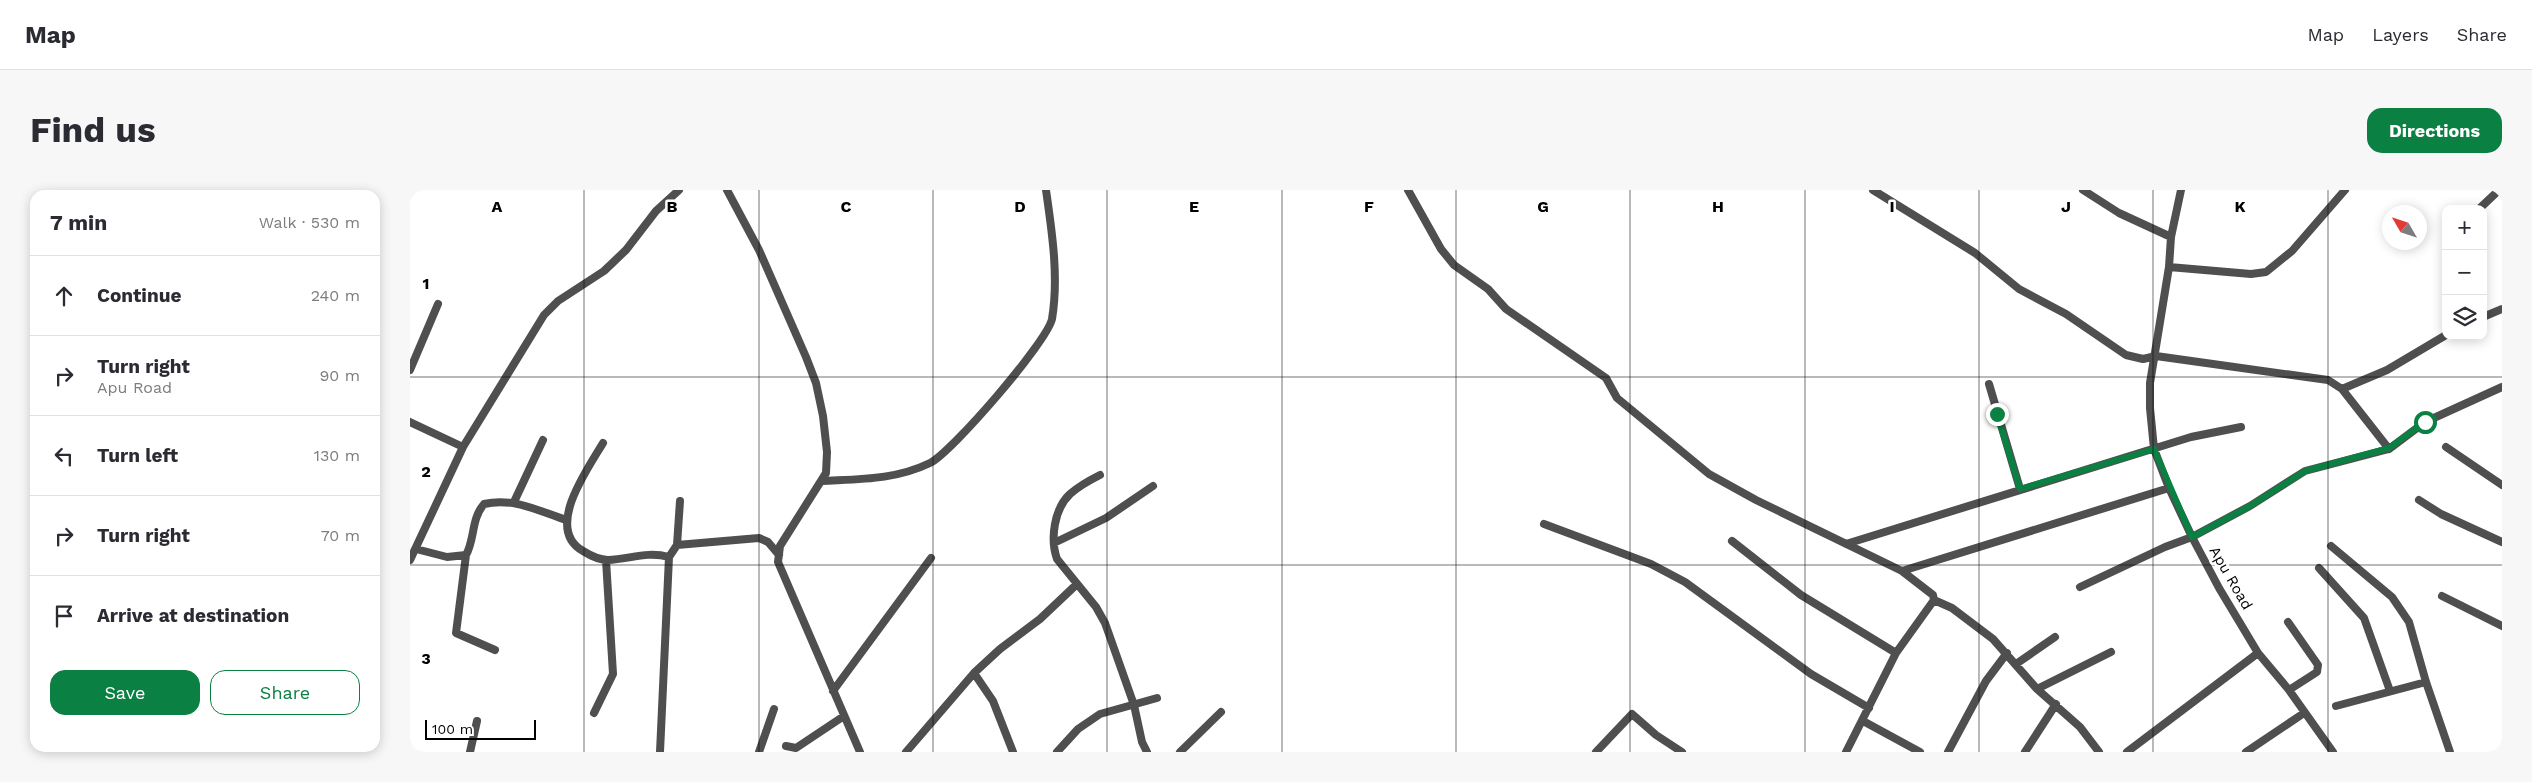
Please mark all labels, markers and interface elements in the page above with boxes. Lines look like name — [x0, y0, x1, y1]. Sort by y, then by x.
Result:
text: Map — [25, 21, 76, 49]
text: Map — [2307, 24, 2344, 45]
text: Layers — [2372, 24, 2429, 45]
text: Share — [2457, 24, 2507, 45]
button: Directions — [2367, 108, 2502, 153]
text: Find us — [30, 109, 156, 151]
text: A — [492, 197, 503, 216]
text: B — [667, 197, 678, 216]
text: C — [841, 197, 852, 216]
text: D — [1014, 197, 1026, 216]
text: E — [1189, 197, 1199, 216]
text: F — [1364, 197, 1374, 216]
text: G — [1537, 197, 1549, 216]
text: H — [1712, 197, 1724, 216]
text: I — [1889, 197, 1895, 216]
text: J — [2061, 197, 2071, 216]
text: K — [2234, 197, 2246, 216]
north arrow — [2382, 205, 2427, 250]
map controls — [2442, 205, 2487, 340]
button: + — [2442, 205, 2487, 250]
text: 7 min — [50, 210, 107, 235]
text: Walk · 530 m — [259, 213, 360, 232]
button: − — [2442, 250, 2487, 295]
text: 1 — [423, 274, 429, 293]
icon: ahead — [50, 282, 78, 310]
text: Continue — [97, 284, 181, 307]
text: 240 m — [311, 286, 360, 305]
button: layers — [2442, 295, 2487, 340]
text: Turn right — [97, 355, 190, 378]
icon: right — [50, 362, 78, 390]
text: 90 m — [319, 366, 360, 385]
text: Apu Road — [97, 378, 172, 397]
route end — [1986, 403, 2009, 426]
route start — [2414, 411, 2437, 434]
icon: left — [50, 442, 78, 470]
text: Turn left — [97, 444, 178, 467]
text: 130 m — [314, 446, 360, 465]
text: 2 — [421, 462, 431, 481]
icon: right — [50, 522, 78, 550]
text: Turn right — [97, 524, 190, 547]
text: 70 m — [321, 526, 360, 545]
street label: Apu Road — [2206, 543, 2256, 613]
icon: arrive — [50, 602, 78, 630]
text: Arrive at destination — [97, 604, 289, 627]
text: 3 — [421, 649, 431, 668]
button: Save — [50, 670, 200, 715]
button: Share — [210, 670, 360, 715]
scale bar — [425, 717, 536, 740]
text: 100 m — [432, 721, 473, 737]

